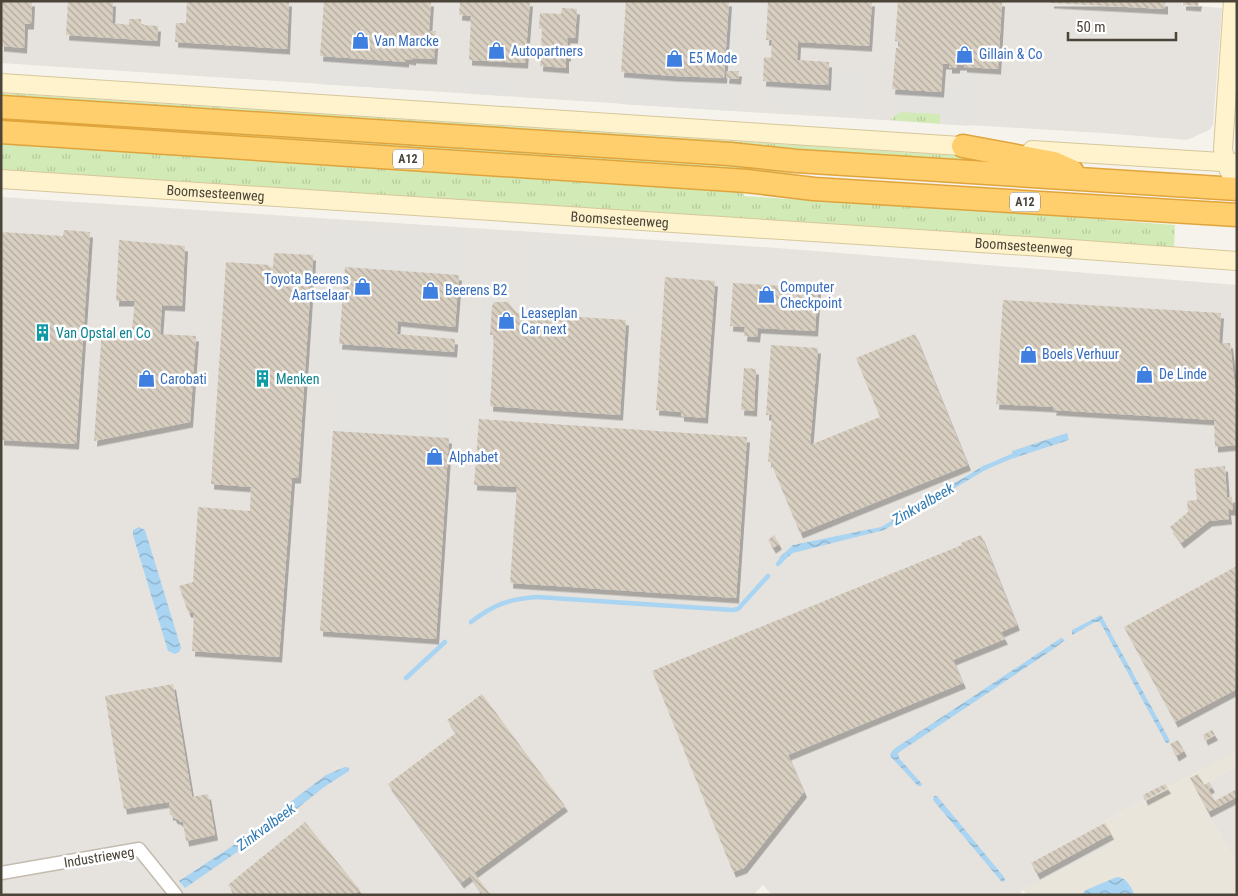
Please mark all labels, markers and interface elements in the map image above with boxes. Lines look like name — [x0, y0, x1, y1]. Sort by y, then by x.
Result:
scale bar — [1068, 10, 1176, 42]
text: 50 m — [1076, 18, 1106, 36]
shop icon: Van Marcke — [350, 31, 370, 51]
place label: Van Marcke — [374, 33, 439, 49]
shop icon: Autopartners — [487, 41, 507, 61]
place label: Autopartners — [511, 43, 583, 59]
shop icon: Gillain & Co — [955, 44, 975, 64]
place label: Gillain & Co — [979, 46, 1043, 62]
shop icon: E5 Mode — [665, 48, 685, 68]
place label: E5 Mode — [689, 50, 738, 66]
road number: A12 — [393, 150, 423, 168]
street label: Boomsesteenweg — [166, 182, 265, 204]
road number: A12 — [1010, 192, 1040, 212]
street label: Boomsesteenweg — [570, 208, 669, 231]
street label: Boomsesteenweg — [974, 235, 1073, 257]
place label: Toyota Beerens Aartselaar — [264, 271, 349, 303]
shop icon: Toyota Beerens Aartselaar — [353, 277, 373, 297]
place label: Computer Checkpoint — [780, 279, 842, 311]
shop icon: Beerens B2 — [421, 280, 441, 300]
place label: Beerens B2 — [445, 282, 507, 298]
shop icon: Computer Checkpoint — [756, 285, 776, 305]
place label: Leaseplan Car next — [521, 305, 577, 337]
shop icon: Leaseplan Car next — [497, 311, 517, 331]
building icon: Van Opstal en Co — [32, 323, 52, 343]
place label: Van Opstal en Co — [56, 325, 151, 341]
shop icon: Boels Verhuur — [1018, 344, 1038, 364]
place label: Boels Verhuur — [1042, 346, 1119, 362]
shop icon: De Linde — [1135, 364, 1155, 384]
place label: De Linde — [1159, 366, 1207, 382]
shop icon: Carobati — [136, 369, 156, 389]
building icon: Menken — [252, 369, 272, 389]
place label: Carobati — [160, 371, 207, 387]
place label: Menken — [276, 371, 319, 387]
shop icon: Alphabet — [425, 447, 445, 467]
place label: Alphabet — [449, 449, 498, 465]
water label: Zinkvalbeek — [888, 479, 957, 529]
water label: Zinkvalbeek — [232, 799, 299, 855]
street label: Industrieweg — [63, 844, 135, 870]

